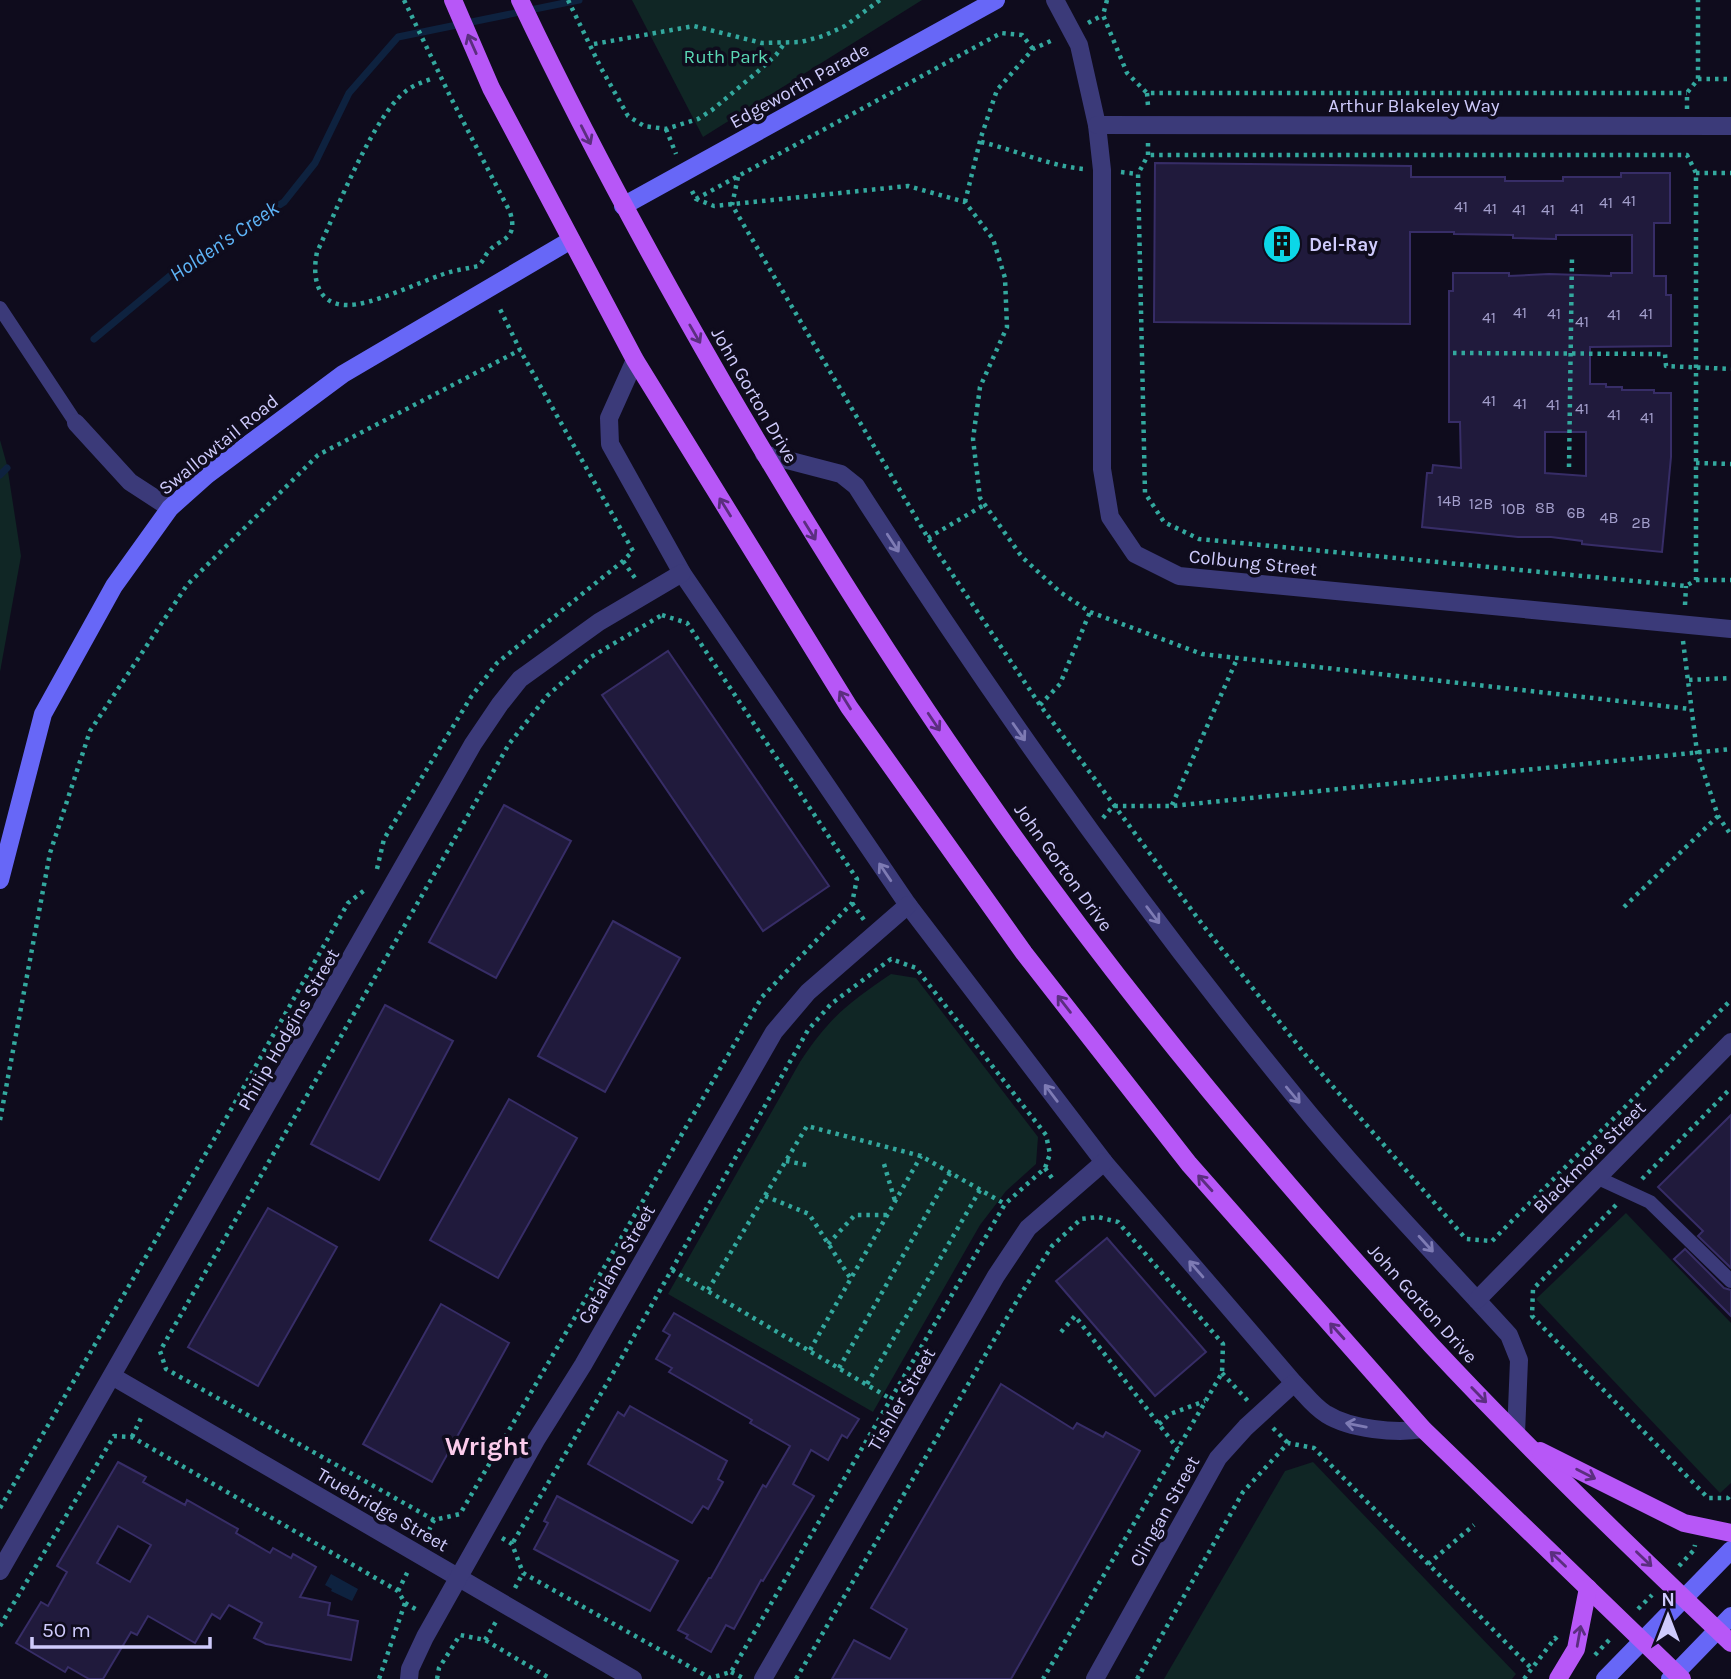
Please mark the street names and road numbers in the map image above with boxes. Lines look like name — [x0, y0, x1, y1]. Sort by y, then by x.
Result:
street label: Edgeworth Parade — [726, 38, 873, 133]
street label: Arthur Blakeley Way — [1328, 95, 1500, 117]
street label: John Gorton Drive — [706, 324, 802, 467]
street label: Swallowtail Road — [154, 390, 283, 500]
street label: Colbung Street — [1188, 545, 1318, 581]
street label: John Gorton Drive — [1009, 799, 1117, 936]
street label: Philip Hodgins Street — [234, 945, 344, 1114]
street label: Blackmore Street — [1529, 1097, 1650, 1218]
street label: Catalano Street — [574, 1201, 660, 1328]
street label: John Gorton Drive — [1363, 1240, 1482, 1368]
street label: Tishler Street — [864, 1344, 940, 1455]
street label: Clingan Street — [1125, 1452, 1204, 1571]
street label: Truebridge Street — [313, 1463, 452, 1557]

